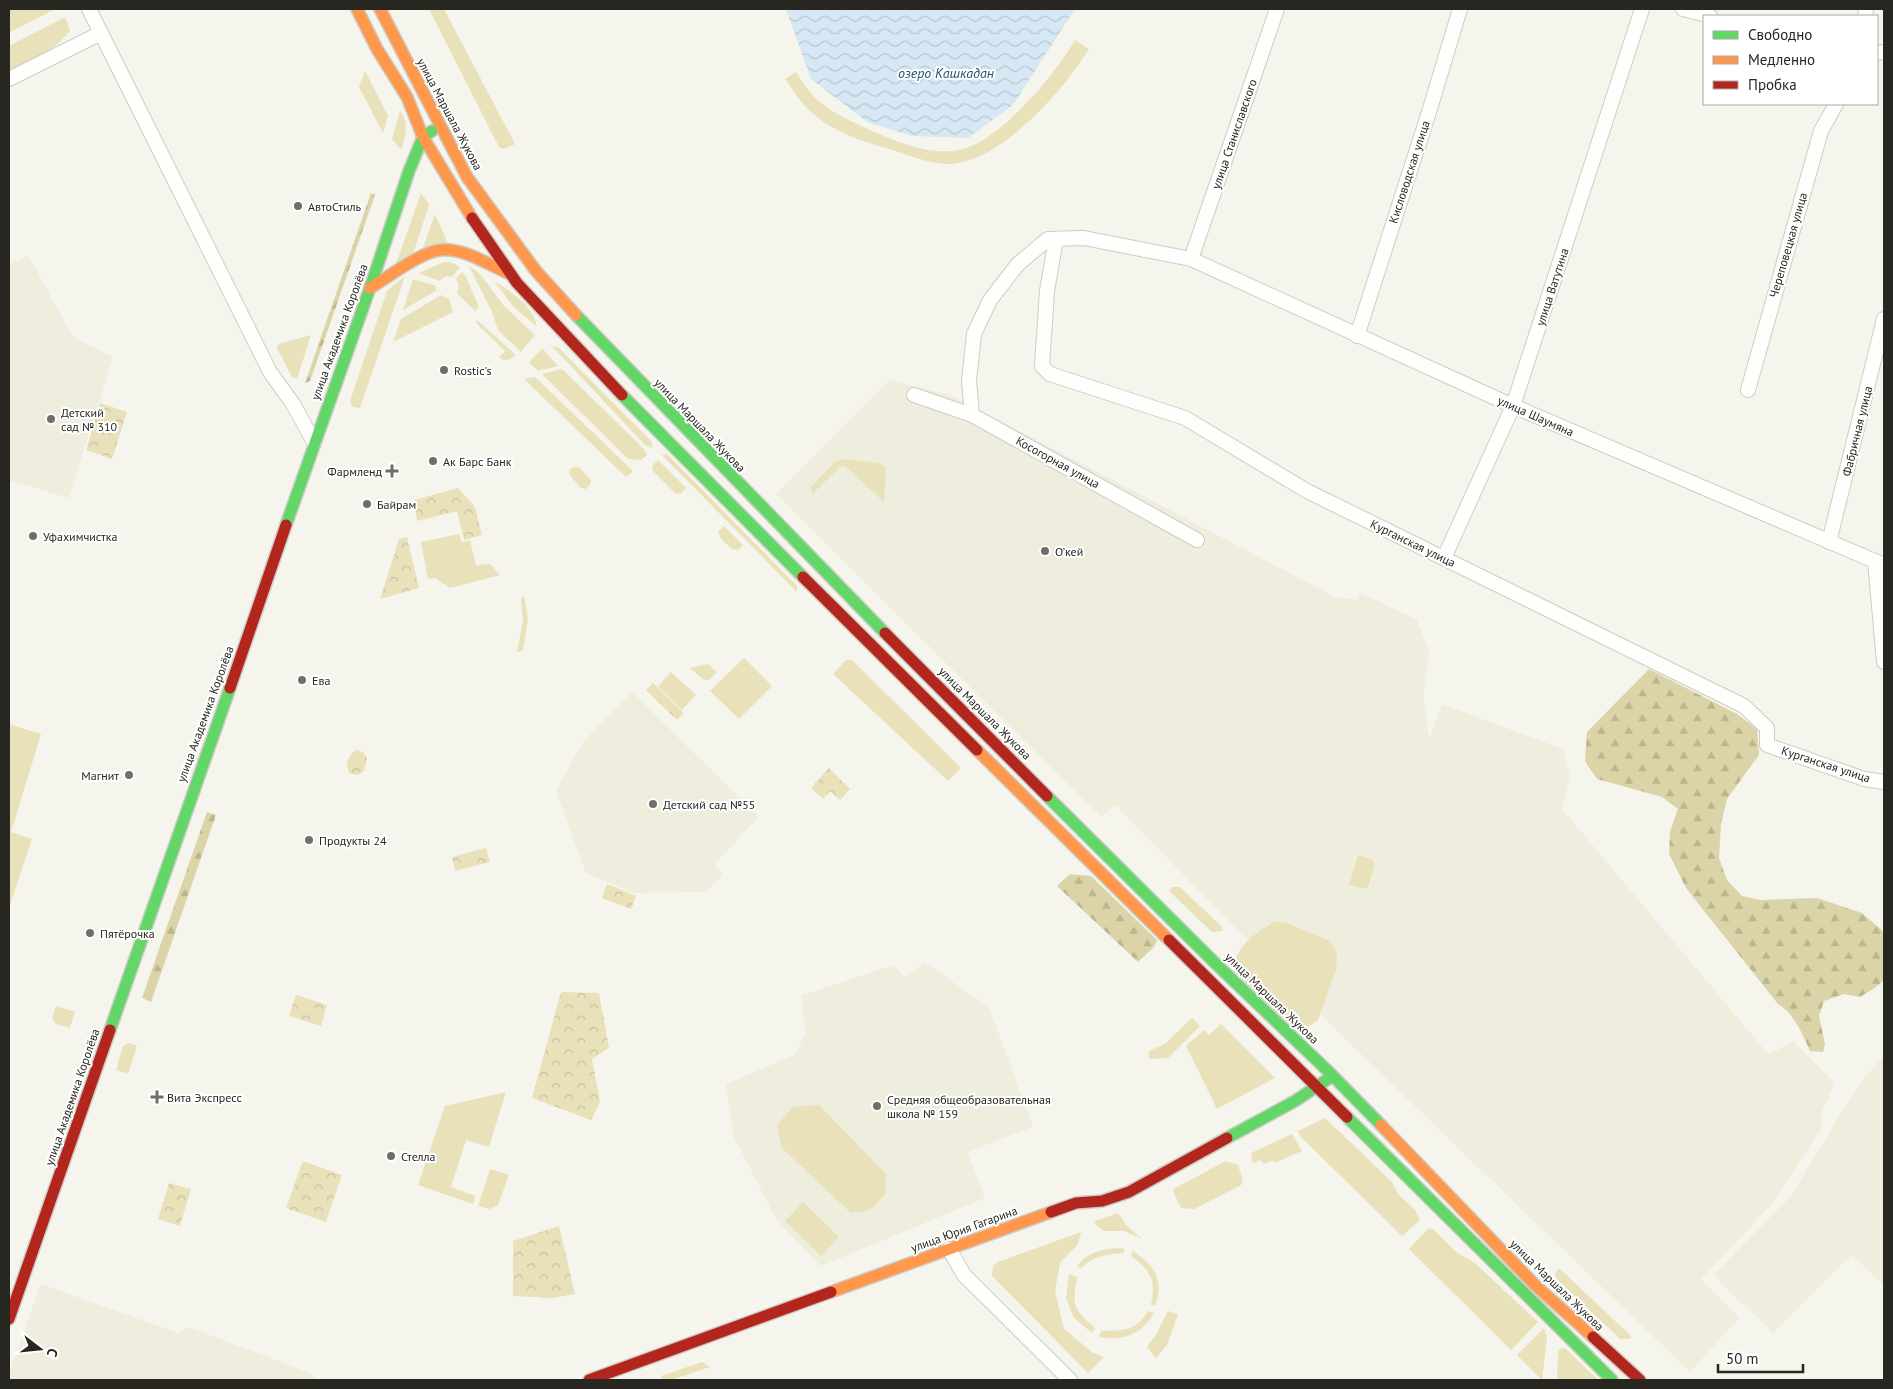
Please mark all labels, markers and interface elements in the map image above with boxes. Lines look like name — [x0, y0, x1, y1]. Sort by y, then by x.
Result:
legend — [1703, 15, 1878, 105]
text: Свободно — [1748, 25, 1812, 44]
text: Медленно — [1748, 50, 1815, 69]
street label: улица Маршала Жукова — [414, 55, 486, 173]
water label: озеро Кашкадан — [898, 64, 995, 82]
text: Пробка — [1748, 75, 1797, 94]
street label: улица Станиславского — [1208, 77, 1260, 191]
street label: Кисловодская улица — [1385, 119, 1433, 225]
street label: Череповецкая улица — [1766, 191, 1810, 299]
place label: АвтоСтиль — [308, 199, 361, 214]
marker: АвтоСтиль — [292, 200, 304, 212]
street label: улица Ватутина — [1532, 246, 1572, 328]
street label: улица Академика Королёва — [307, 262, 371, 402]
place label: Rostic's — [454, 363, 492, 378]
marker: Rostic's — [438, 364, 450, 376]
street label: улица Маршала Жукова — [651, 375, 749, 475]
street label: Фабричная улица — [1839, 384, 1875, 478]
street label: улица Шаумяна — [1496, 393, 1576, 439]
place label: Детский сад № 310 — [61, 405, 118, 434]
marker: Детский сад № 310 — [45, 413, 57, 425]
street label: Косогорная улица — [1013, 433, 1103, 491]
place label: Ак Барс Банк — [443, 454, 512, 469]
marker: Ак Барс Банк — [427, 455, 439, 467]
place label: Фармленд — [327, 464, 383, 479]
marker: Фармленд — [386, 465, 398, 477]
place label: Байрам — [377, 497, 416, 512]
marker: Байрам — [361, 498, 373, 510]
street label: Курганская улица — [1368, 516, 1458, 570]
place label: Уфахимчистка — [43, 529, 118, 544]
marker: Уфахимчистка — [27, 530, 39, 542]
place label: О’кей — [1055, 544, 1083, 559]
marker: О’кей — [1039, 545, 1051, 557]
street label: улица Академика Королёва — [173, 644, 237, 784]
street label: улица Маршала Жукова — [936, 664, 1034, 762]
place label: Ева — [312, 673, 330, 688]
marker: Ева — [296, 674, 308, 686]
street label: Курганская улица — [1780, 743, 1872, 785]
place label: Магнит — [81, 768, 119, 783]
marker: Магнит — [123, 769, 135, 781]
place label: Детский сад №55 — [663, 797, 755, 812]
marker: Детский сад №55 — [647, 798, 659, 810]
place label: Продукты 24 — [319, 833, 387, 848]
marker: Продукты 24 — [303, 834, 315, 846]
place label: Пятёрочка — [100, 926, 155, 941]
marker: Пятёрочка — [84, 927, 96, 939]
street label: улица Маршала Жукова — [1222, 949, 1322, 1047]
street label: улица Академика Королёва — [42, 1027, 103, 1167]
place label: Вита Экспресс — [167, 1090, 242, 1105]
marker: Вита Экспресс — [151, 1091, 163, 1103]
place label: Средняя общеобразовательная школа № 159 — [887, 1092, 1051, 1121]
marker: Средняя общеобразовательная школа № 159 — [871, 1100, 883, 1112]
place label: Стелла — [401, 1149, 436, 1164]
marker: Стелла — [385, 1150, 397, 1162]
street label: улица Юрия Гагарина — [909, 1203, 1019, 1255]
street label: улица Маршала Жукова — [1507, 1236, 1607, 1334]
north arrow — [15, 1324, 65, 1374]
scale bar — [1718, 1342, 1803, 1374]
text: С — [43, 1346, 62, 1359]
text: 50 m — [1726, 1349, 1759, 1368]

